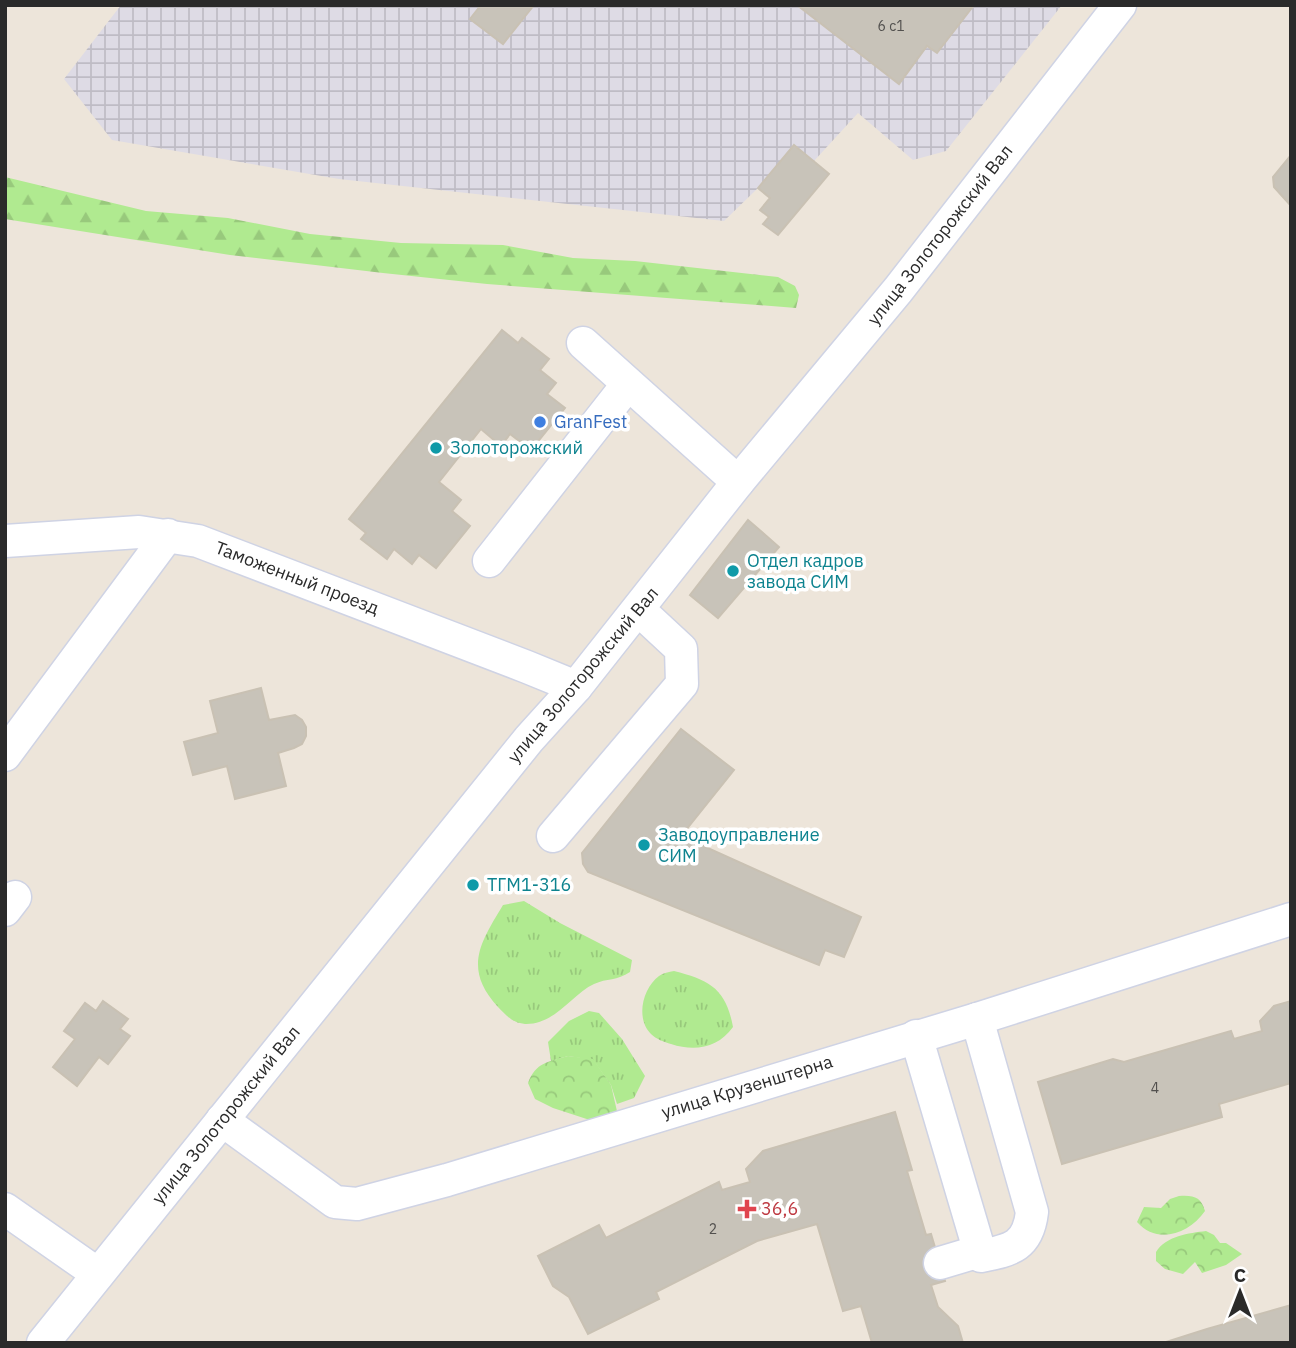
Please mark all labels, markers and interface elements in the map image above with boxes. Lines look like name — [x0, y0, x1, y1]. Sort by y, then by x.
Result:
house number: 6 с1 — [877, 17, 905, 35]
street label: улица Золоторожский Вал — [862, 140, 1017, 330]
place label: GranFest — [554, 410, 627, 433]
marker: GranFest — [532, 414, 548, 430]
place label: Золоторожский — [450, 436, 583, 459]
marker: Золоторожский — [428, 440, 444, 456]
street label: Таможенный проезд — [212, 536, 383, 620]
place label: Отдел кадров завода СИМ — [747, 549, 864, 593]
marker: Отдел кадров завода СИМ — [725, 563, 741, 579]
street label: улица Золоторожский Вал — [502, 582, 663, 768]
place label: Заводоуправление СИМ — [658, 823, 820, 867]
marker: Заводоуправление СИМ — [636, 837, 652, 853]
place label: ТГМ1-316 — [487, 873, 571, 896]
marker: ТГМ1-316 — [465, 877, 481, 893]
street label: улица Золоторожский Вал — [146, 1021, 305, 1209]
street label: улица Крузенштерна — [658, 1049, 836, 1124]
house number: 4 — [1151, 1079, 1159, 1097]
place label: 36,6 — [761, 1197, 798, 1220]
marker: 36,6 — [739, 1201, 755, 1217]
house number: 2 — [709, 1220, 717, 1238]
north arrow — [1205, 1257, 1275, 1327]
text: С — [1234, 1263, 1246, 1287]

